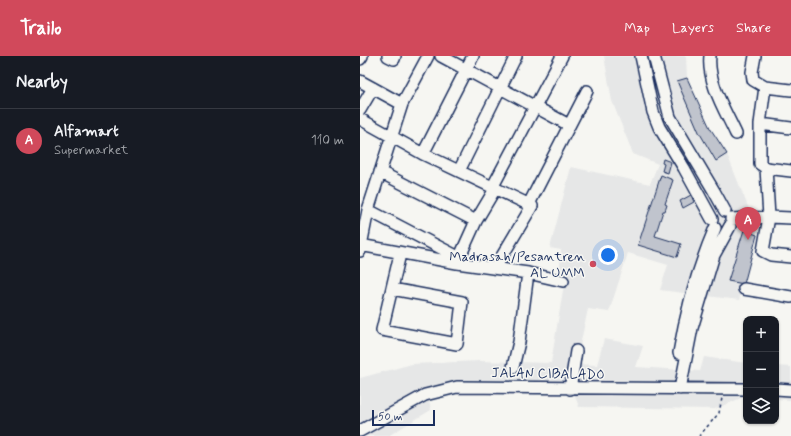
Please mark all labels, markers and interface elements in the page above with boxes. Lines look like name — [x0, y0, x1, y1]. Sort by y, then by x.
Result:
text: Trailo — [20, 16, 62, 41]
text: Map — [624, 19, 650, 37]
text: Layers — [672, 19, 714, 37]
text: Share — [736, 19, 771, 37]
text: Nearby — [16, 71, 68, 93]
text: Alfamart — [54, 122, 119, 142]
text: A — [25, 132, 33, 149]
text: 110 m — [311, 132, 344, 149]
text: Supermarket — [54, 142, 128, 159]
pin: A — [735, 207, 761, 240]
your location — [598, 245, 618, 265]
place label: Madrasah/Pesantren AL UMM — [449, 248, 585, 282]
marker: Madrasah/Pesantren AL UMM — [588, 259, 598, 269]
map controls — [743, 316, 779, 424]
button: + — [743, 316, 779, 352]
button: − — [743, 352, 779, 388]
street label: JALAN CIBALADO — [491, 364, 605, 384]
button: layers — [743, 388, 779, 424]
scale bar — [372, 408, 435, 427]
text: 50 m — [378, 410, 403, 424]

